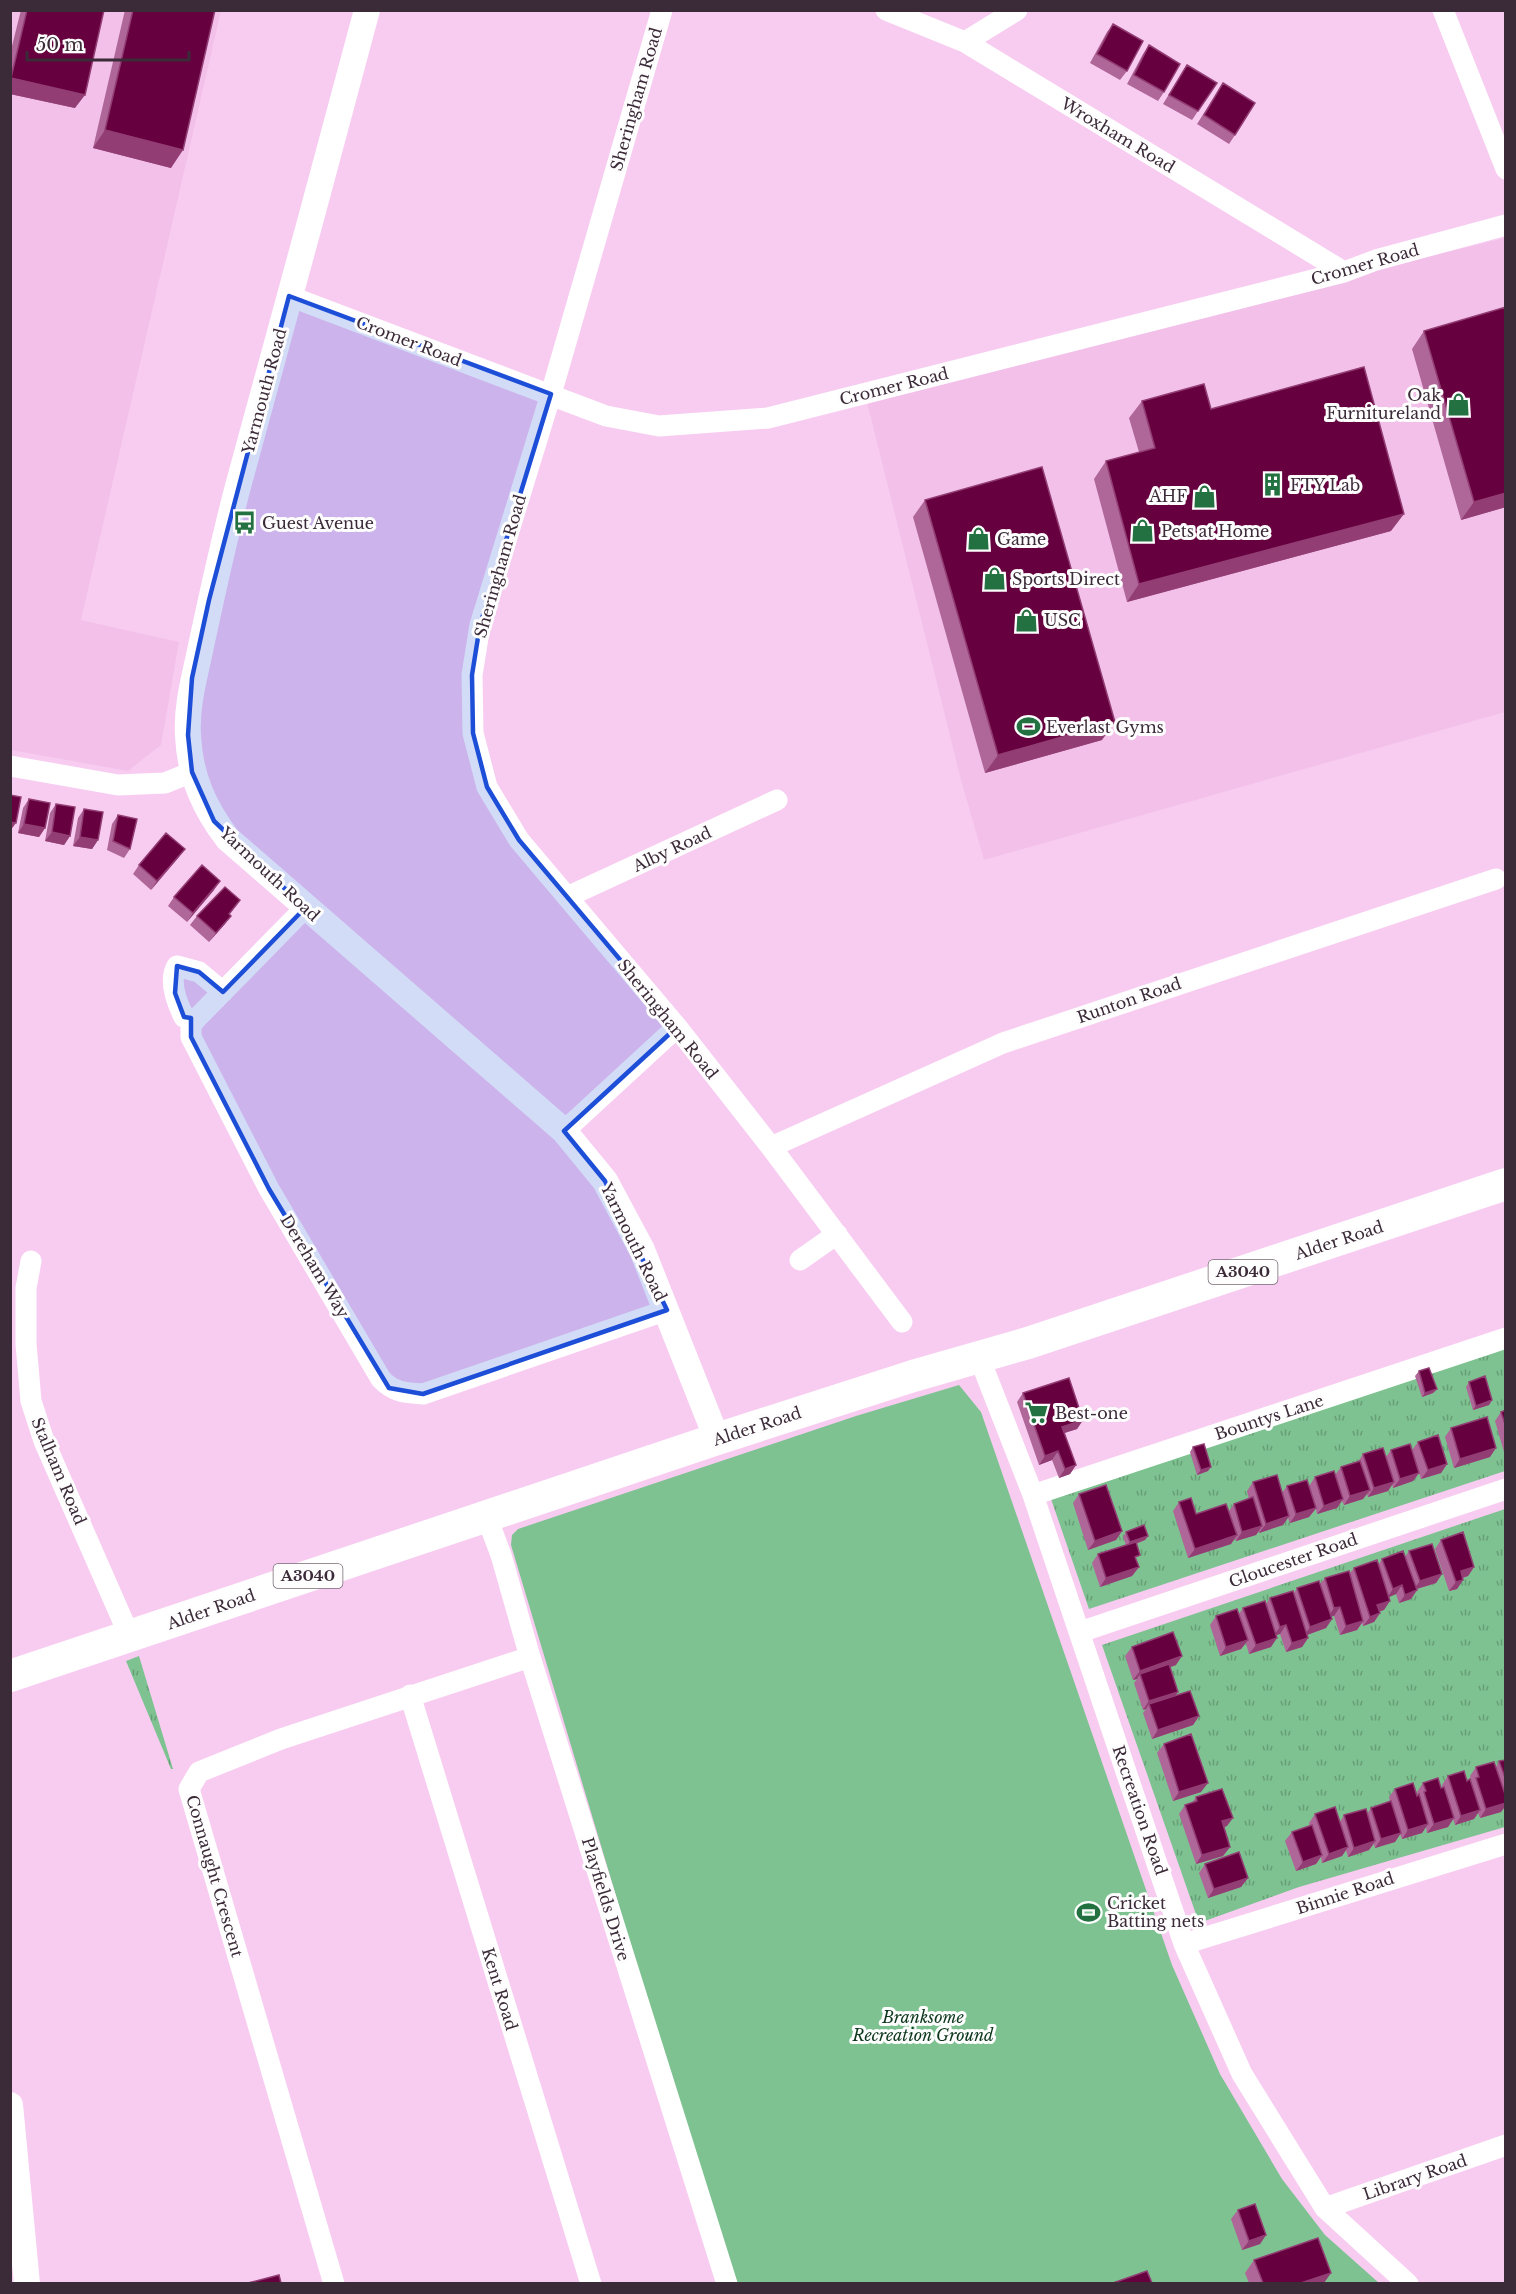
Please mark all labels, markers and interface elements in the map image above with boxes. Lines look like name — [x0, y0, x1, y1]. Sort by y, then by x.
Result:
scale bar — [27, 24, 189, 62]
street label: Sheringham Road — [606, 25, 666, 173]
text: 50 m — [36, 34, 84, 56]
street label: Wroxham Road — [1057, 93, 1179, 177]
street label: Cromer Road — [1309, 239, 1422, 289]
street label: Cromer Road — [353, 312, 465, 370]
street label: Yarmouth Road — [237, 326, 290, 457]
street label: Cromer Road — [837, 363, 951, 409]
place label: Oak Furnitureland — [1326, 385, 1441, 423]
shop icon: Oak Furnitureland — [1446, 391, 1472, 417]
building icon: FTY Lab — [1259, 472, 1285, 498]
place label: FTY Lab — [1290, 475, 1360, 495]
shop icon: AHF — [1192, 483, 1218, 509]
place label: AHF — [1148, 486, 1187, 506]
street label: Sheringham Road — [470, 492, 530, 640]
bus stop icon: Guest Avenue — [231, 510, 257, 536]
place label: Guest Avenue — [262, 513, 374, 533]
shop icon: Pets at Home — [1130, 518, 1156, 544]
place label: Pets at Home — [1161, 521, 1269, 541]
shop icon: Game — [966, 526, 992, 552]
place label: Game — [997, 529, 1046, 549]
shop icon: Sports Direct — [981, 566, 1007, 592]
place label: Sports Direct — [1012, 569, 1120, 589]
shop icon: USC — [1013, 607, 1039, 633]
place label: USC — [1044, 610, 1081, 630]
sports icon: Everlast Gyms — [1015, 714, 1041, 740]
place label: Everlast Gyms — [1046, 717, 1164, 737]
street label: Yarmouth Road — [215, 822, 324, 926]
street label: Alby Road — [629, 822, 715, 876]
street label: Sheringham Road — [614, 955, 723, 1083]
street label: Runton Road — [1074, 973, 1184, 1027]
street label: Yarmouth Road — [596, 1179, 671, 1305]
street label: Dereham Way — [276, 1211, 354, 1322]
street label: Alder Road — [1291, 1216, 1386, 1264]
road number: A3040 — [1208, 1260, 1278, 1284]
street label: Bountys Lane — [1212, 1390, 1326, 1444]
supermarket icon: Best-one — [1024, 1400, 1050, 1426]
street label: Alder Road — [709, 1402, 804, 1450]
place label: Best-one — [1055, 1403, 1128, 1423]
street label: Stalham Road — [27, 1414, 91, 1528]
street label: Gloucester Road — [1226, 1529, 1360, 1591]
road number: A3040 — [274, 1564, 342, 1588]
street label: Alder Road — [163, 1585, 258, 1634]
street label: Recreation Road — [1108, 1743, 1172, 1878]
street label: Connaught Crescent — [182, 1793, 248, 1959]
street label: Playfields Drive — [578, 1835, 634, 1963]
street label: Binnie Road — [1294, 1868, 1397, 1918]
place label: Cricket Batting nets — [1107, 1893, 1204, 1931]
sports icon: Cricket Batting nets — [1076, 1899, 1102, 1925]
street label: Kent Road — [478, 1945, 522, 2033]
park label: Branksome Recreation Ground — [851, 2007, 994, 2045]
street label: Library Road — [1360, 2150, 1470, 2204]

